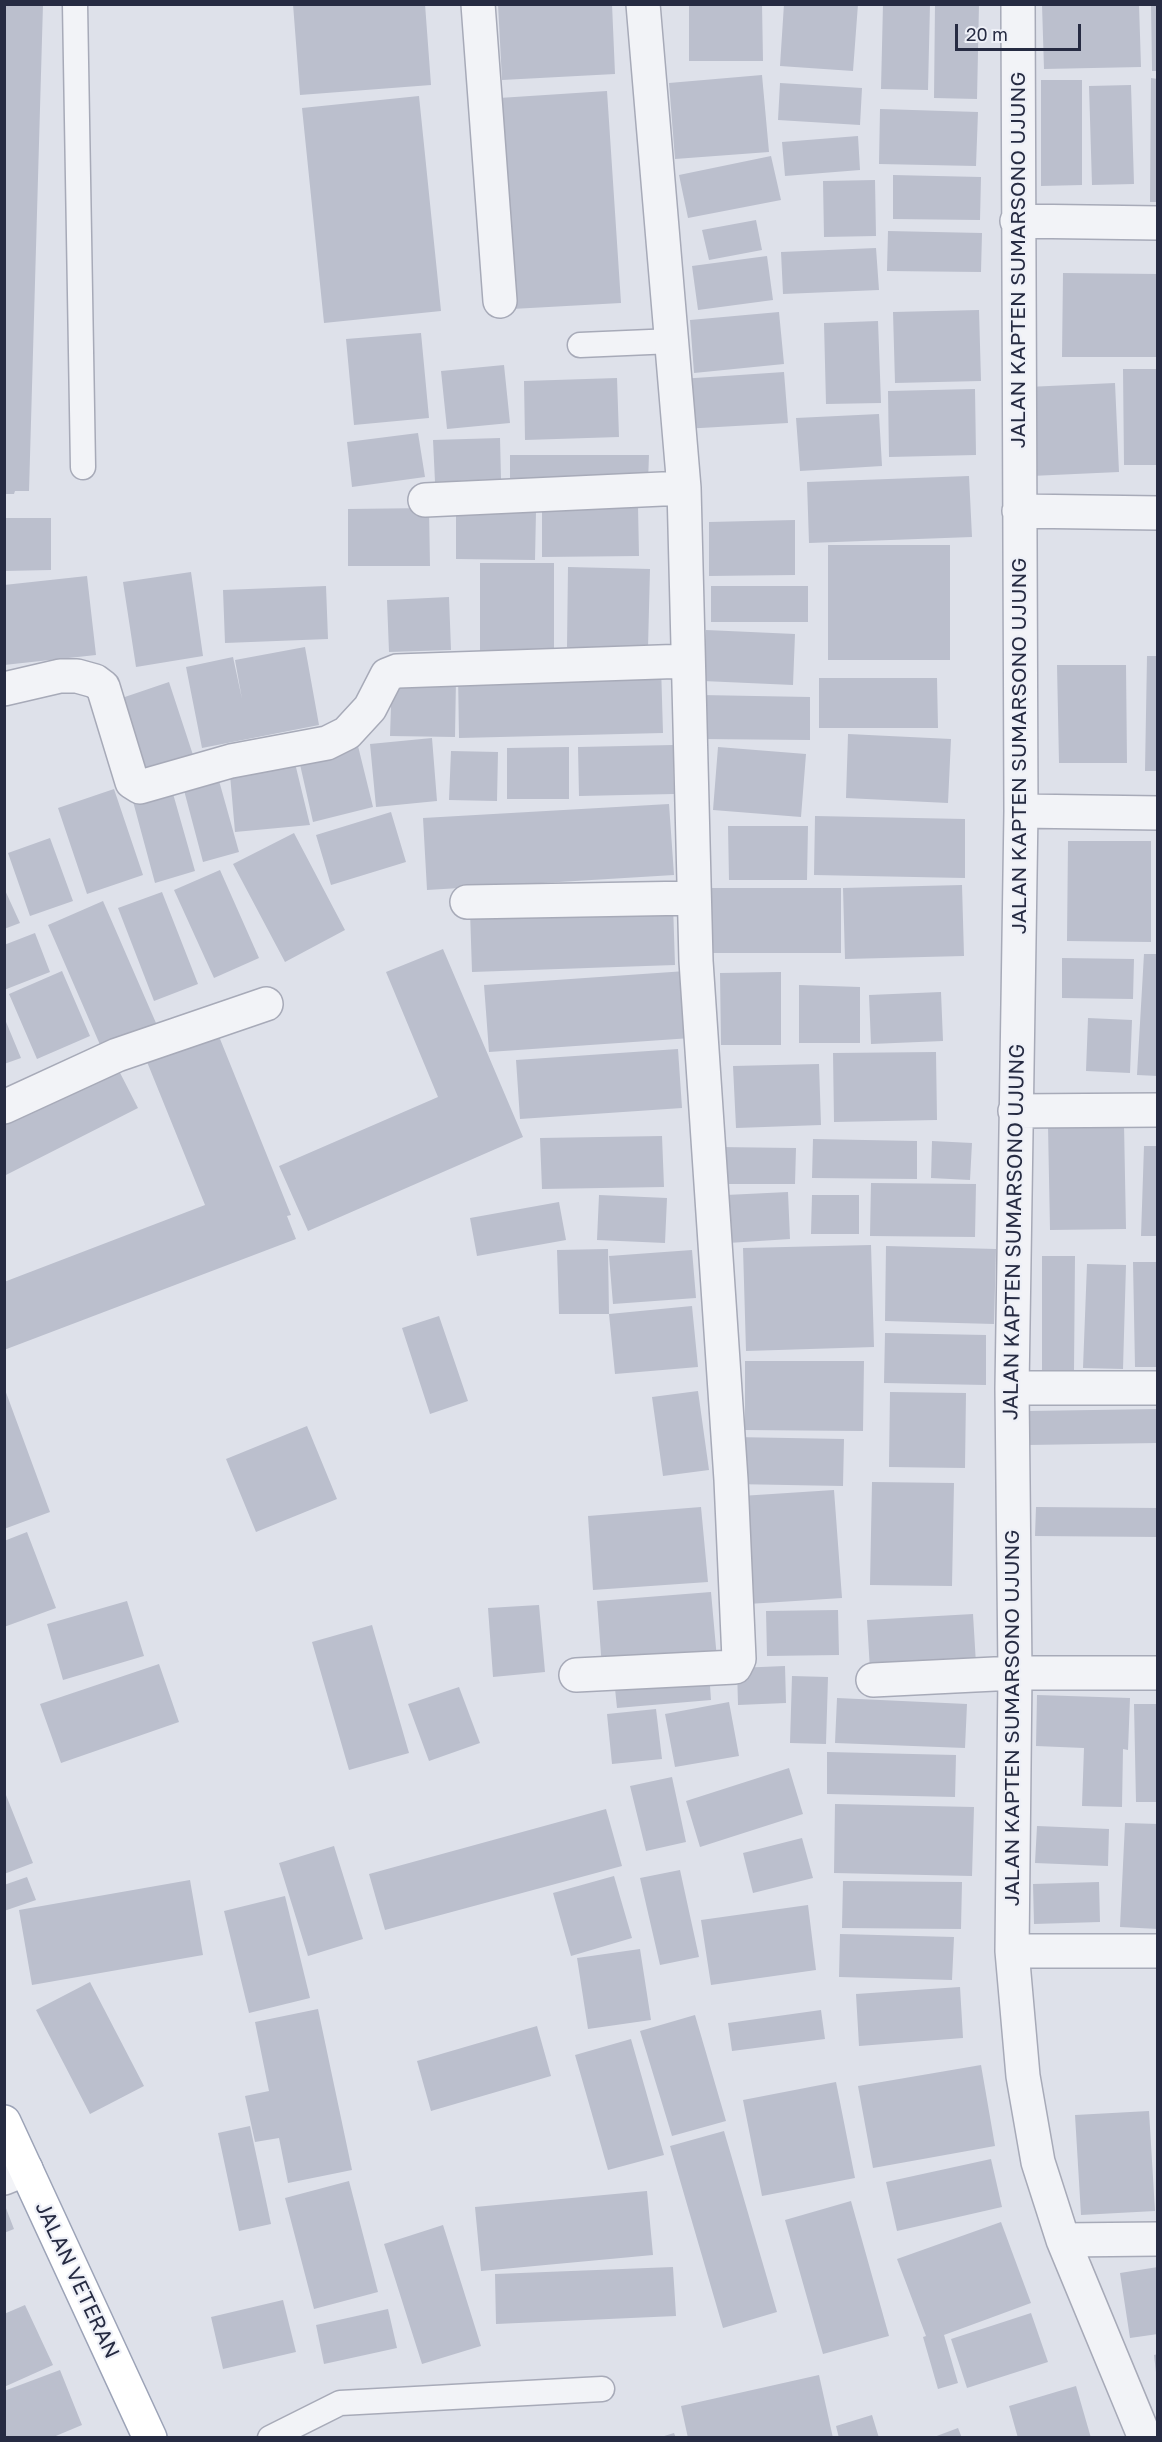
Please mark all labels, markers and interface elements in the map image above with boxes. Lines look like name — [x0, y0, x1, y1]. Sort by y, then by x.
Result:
scale bar — [958, 12, 1084, 50]
text: 20 m — [966, 23, 1008, 45]
street label: JALAN KAPTEN SUMARSONO UJUNG — [1005, 72, 1031, 448]
street label: JALAN KAPTEN SUMARSONO UJUNG — [1006, 558, 1032, 934]
street label: JALAN KAPTEN SUMARSONO UJUNG — [998, 1044, 1030, 1420]
street label: JALAN KAPTEN SUMARSONO UJUNG — [999, 1530, 1025, 1906]
street label: JALAN VETERAN — [30, 2198, 124, 2362]

